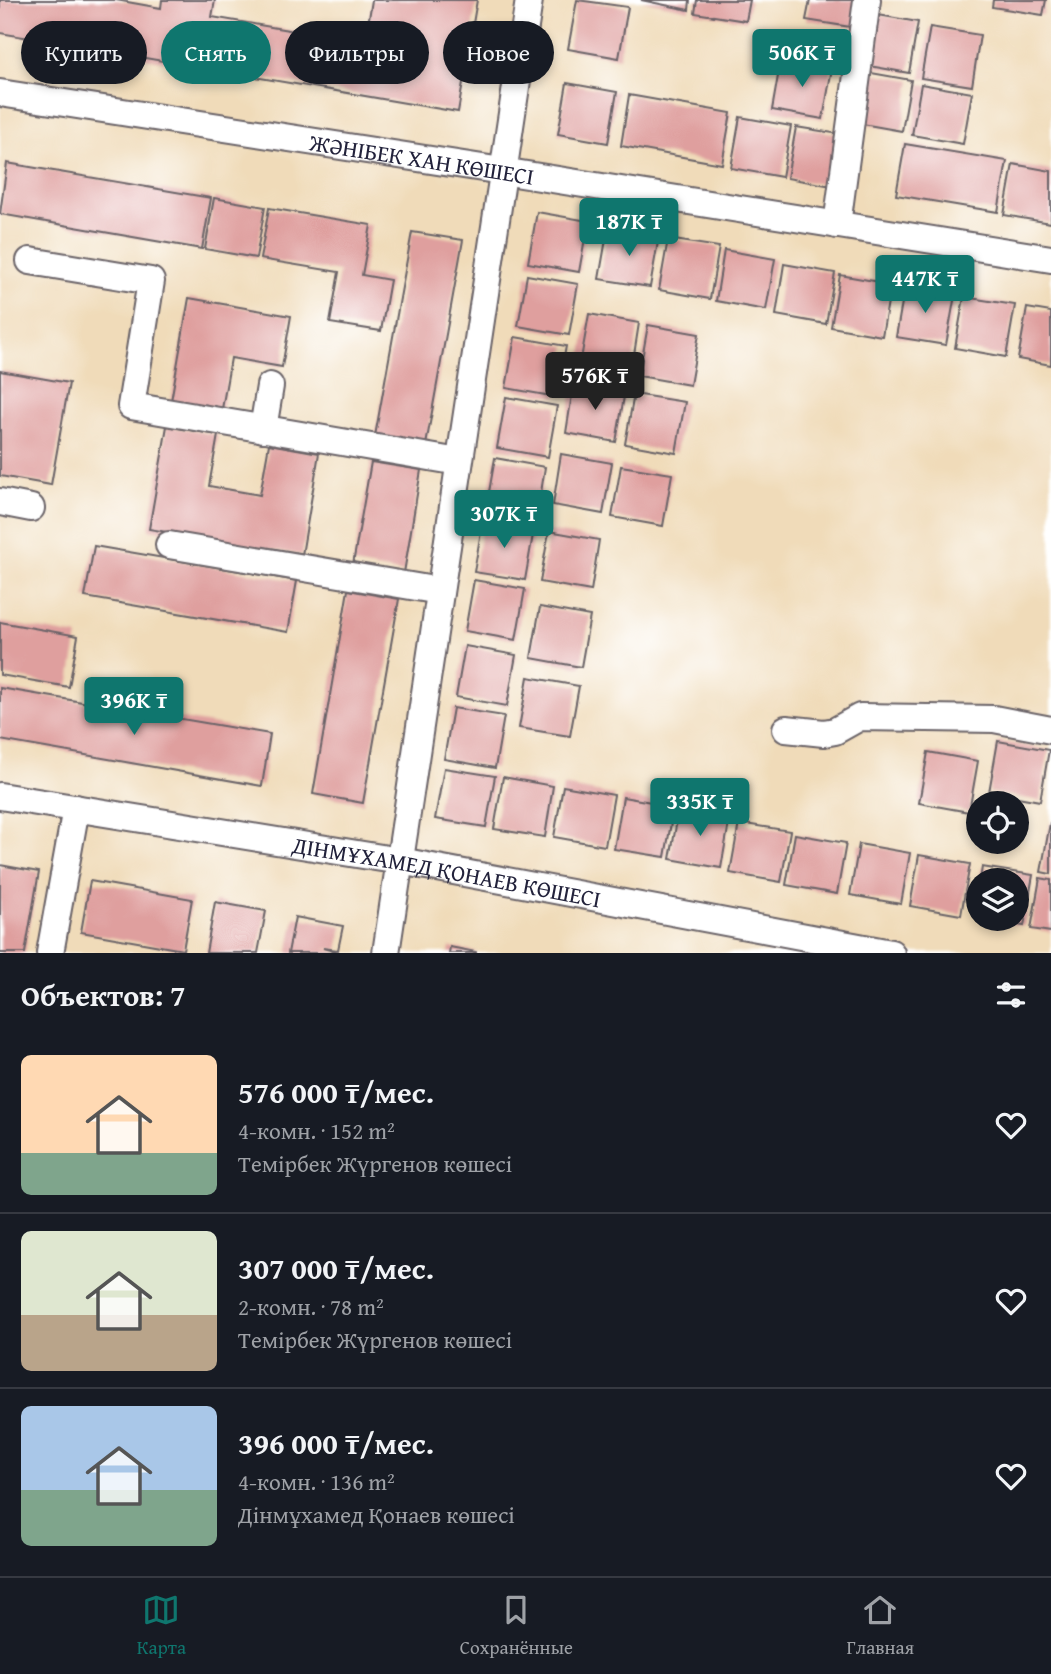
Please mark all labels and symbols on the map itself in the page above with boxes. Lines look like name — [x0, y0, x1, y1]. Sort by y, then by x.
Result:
pin: 506K ₸ — [745, 29, 859, 89]
street label: ЖӘНІБЕК ХАН КӨШЕСІ — [306, 125, 537, 192]
pin: 187K ₸ — [572, 198, 686, 258]
pin: 447K ₸ — [868, 256, 982, 315]
pin: 576K ₸ — [538, 352, 652, 412]
pin: 307K ₸ — [447, 490, 561, 550]
pin: 396K ₸ — [77, 678, 191, 737]
pin: 335K ₸ — [643, 778, 757, 838]
street label: ДІНМҰХАМЕД ҚОНАЕВ КӨШЕСІ — [289, 827, 604, 915]

